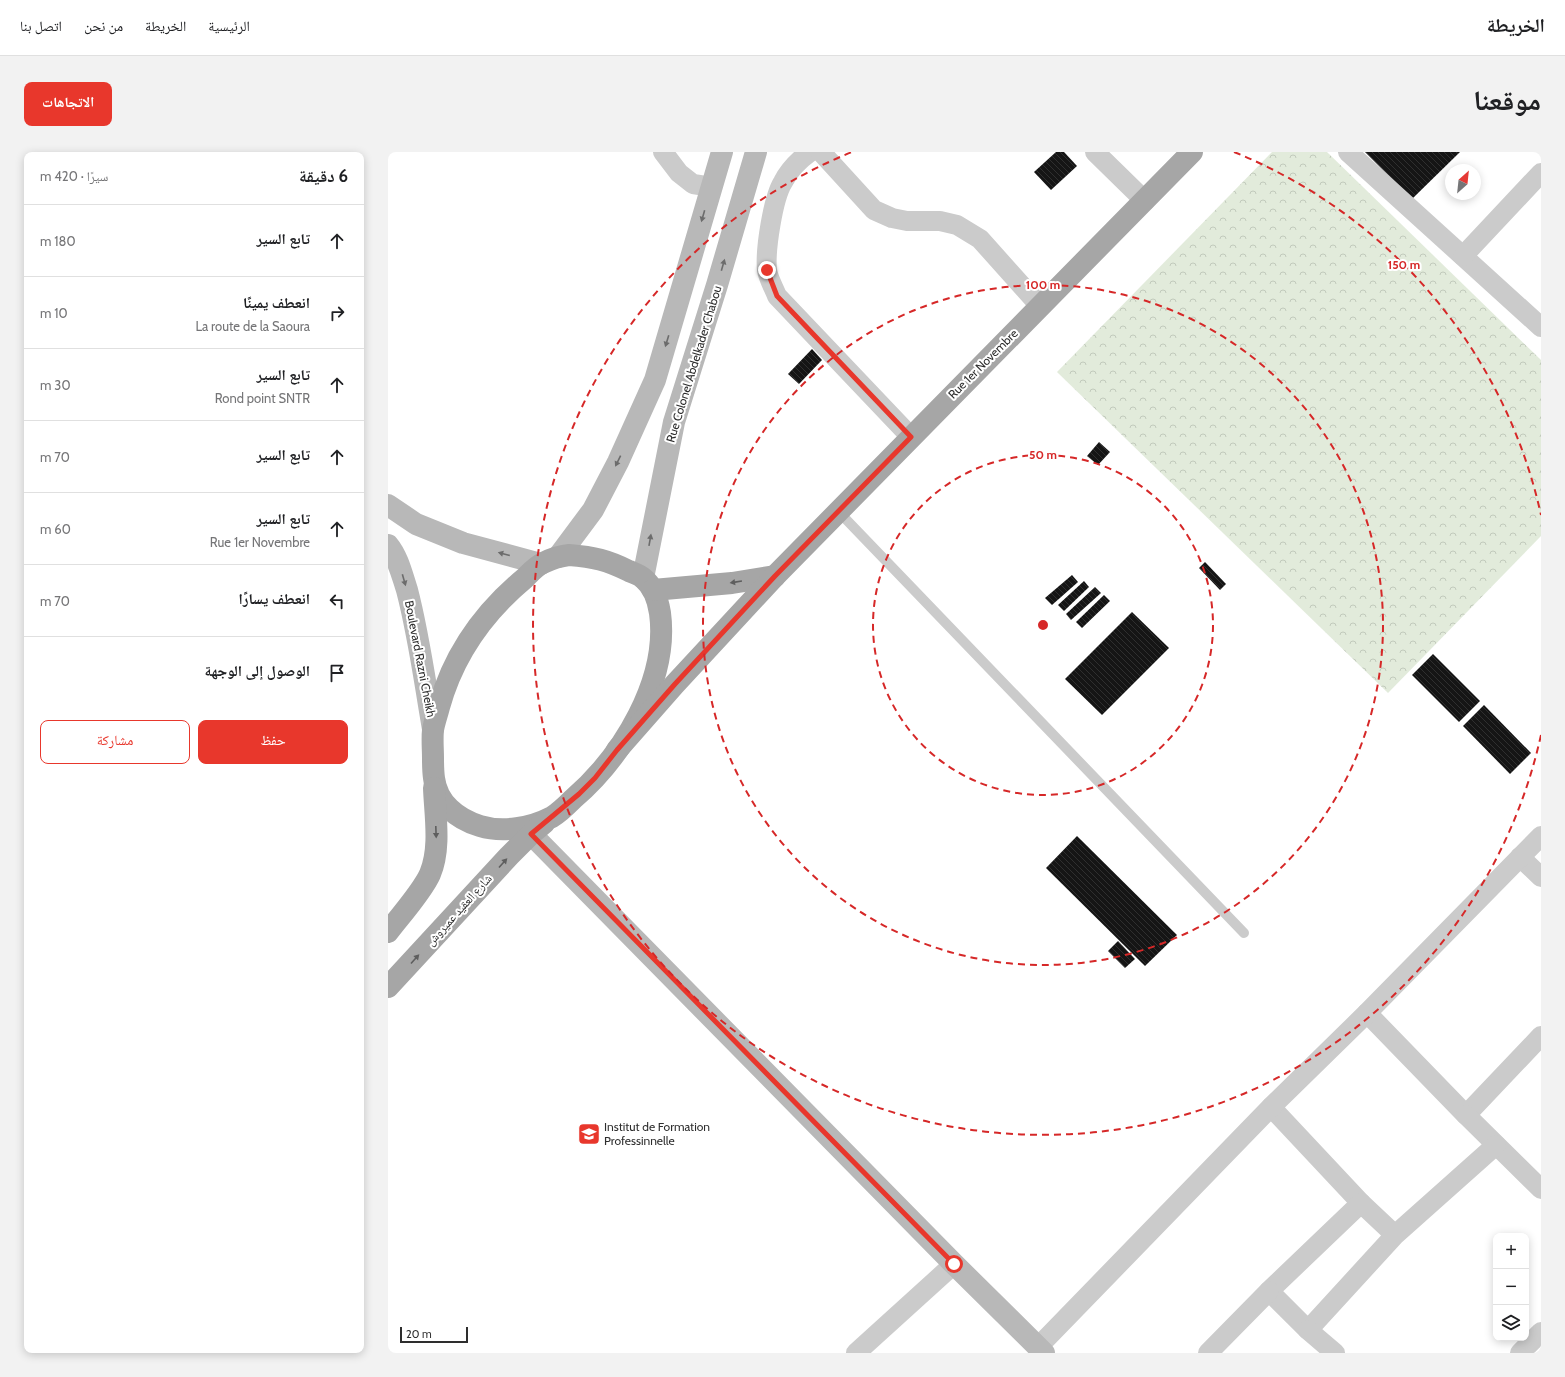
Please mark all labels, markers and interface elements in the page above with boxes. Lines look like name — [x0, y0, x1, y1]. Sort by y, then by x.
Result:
text: الخريطة — [1487, 14, 1545, 37]
text: اتصل بنا — [20, 17, 62, 35]
text: من نحن — [84, 17, 123, 35]
text: الخريطة — [145, 17, 186, 35]
text: الرئيسية — [208, 17, 250, 35]
button: الاتجاهات — [24, 82, 112, 126]
text: موقعنا — [1473, 83, 1541, 117]
north arrow — [1445, 164, 1481, 200]
text: 6 دقيقة — [299, 166, 348, 186]
text: سيرًا · 420 m — [40, 168, 108, 184]
one-way arrow — [700, 210, 706, 223]
text: تابع السير — [257, 230, 310, 248]
icon: ahead — [326, 230, 348, 252]
text: 180 m — [40, 233, 76, 249]
text: 150 m — [1388, 257, 1420, 272]
one-way arrow — [720, 259, 726, 271]
route end — [758, 261, 776, 279]
text: 100 m — [1026, 277, 1060, 292]
street label: Rue Colonel Abdelkader Chabou — [663, 284, 725, 444]
text: انعطف يمينًا — [243, 294, 310, 312]
icon: right — [326, 302, 348, 324]
text: 10 m — [40, 305, 68, 321]
text: La route de la Saoura — [195, 318, 310, 334]
street label: Rue 1er Novembre — [945, 326, 1021, 402]
one-way arrow — [664, 335, 670, 347]
text: تابع السير — [257, 366, 310, 384]
icon: ahead — [326, 374, 348, 396]
text: 30 m — [40, 377, 70, 393]
text: Rond point SNTR — [215, 390, 310, 406]
text: تابع السير — [257, 446, 310, 464]
icon: ahead — [326, 446, 348, 468]
text: 50 m — [1029, 447, 1057, 462]
text: 70 m — [40, 449, 70, 465]
one-way arrow — [615, 456, 621, 467]
text: تابع السير — [257, 510, 310, 528]
icon: ahead — [326, 518, 348, 540]
text: 60 m — [40, 521, 71, 537]
one-way arrow — [647, 533, 653, 546]
text: Rue 1er Novembre — [210, 534, 310, 550]
one-way arrow — [497, 550, 510, 556]
one-way arrow — [401, 574, 407, 586]
one-way arrow — [730, 579, 742, 585]
text: انعطف يسارًا — [239, 590, 310, 608]
icon: left — [326, 590, 348, 612]
text: 70 m — [40, 593, 70, 609]
street label: Boulevard Razni Cheikh — [402, 599, 439, 719]
centre of rings — [1036, 618, 1050, 632]
text: الوصول إلى الوجهة — [205, 662, 310, 680]
icon: arrive — [326, 662, 348, 684]
button: مشاركة — [40, 720, 190, 764]
button: حفظ — [198, 720, 348, 764]
one-way arrow — [432, 826, 439, 838]
one-way arrow — [498, 858, 507, 868]
street label: شارع العقيد عميروش — [423, 871, 496, 949]
one-way arrow — [410, 954, 419, 964]
place label: Institut de Formation Professinnelle — [604, 1119, 710, 1148]
school or university icon: Institut de Formation Professinnelle — [576, 1121, 602, 1147]
map controls — [1493, 1233, 1529, 1341]
button: + — [1493, 1233, 1529, 1269]
route start — [945, 1255, 963, 1273]
button: − — [1493, 1269, 1529, 1305]
button: layers — [1493, 1305, 1529, 1341]
scale bar — [400, 1325, 468, 1344]
text: 20 m — [406, 1327, 432, 1341]

